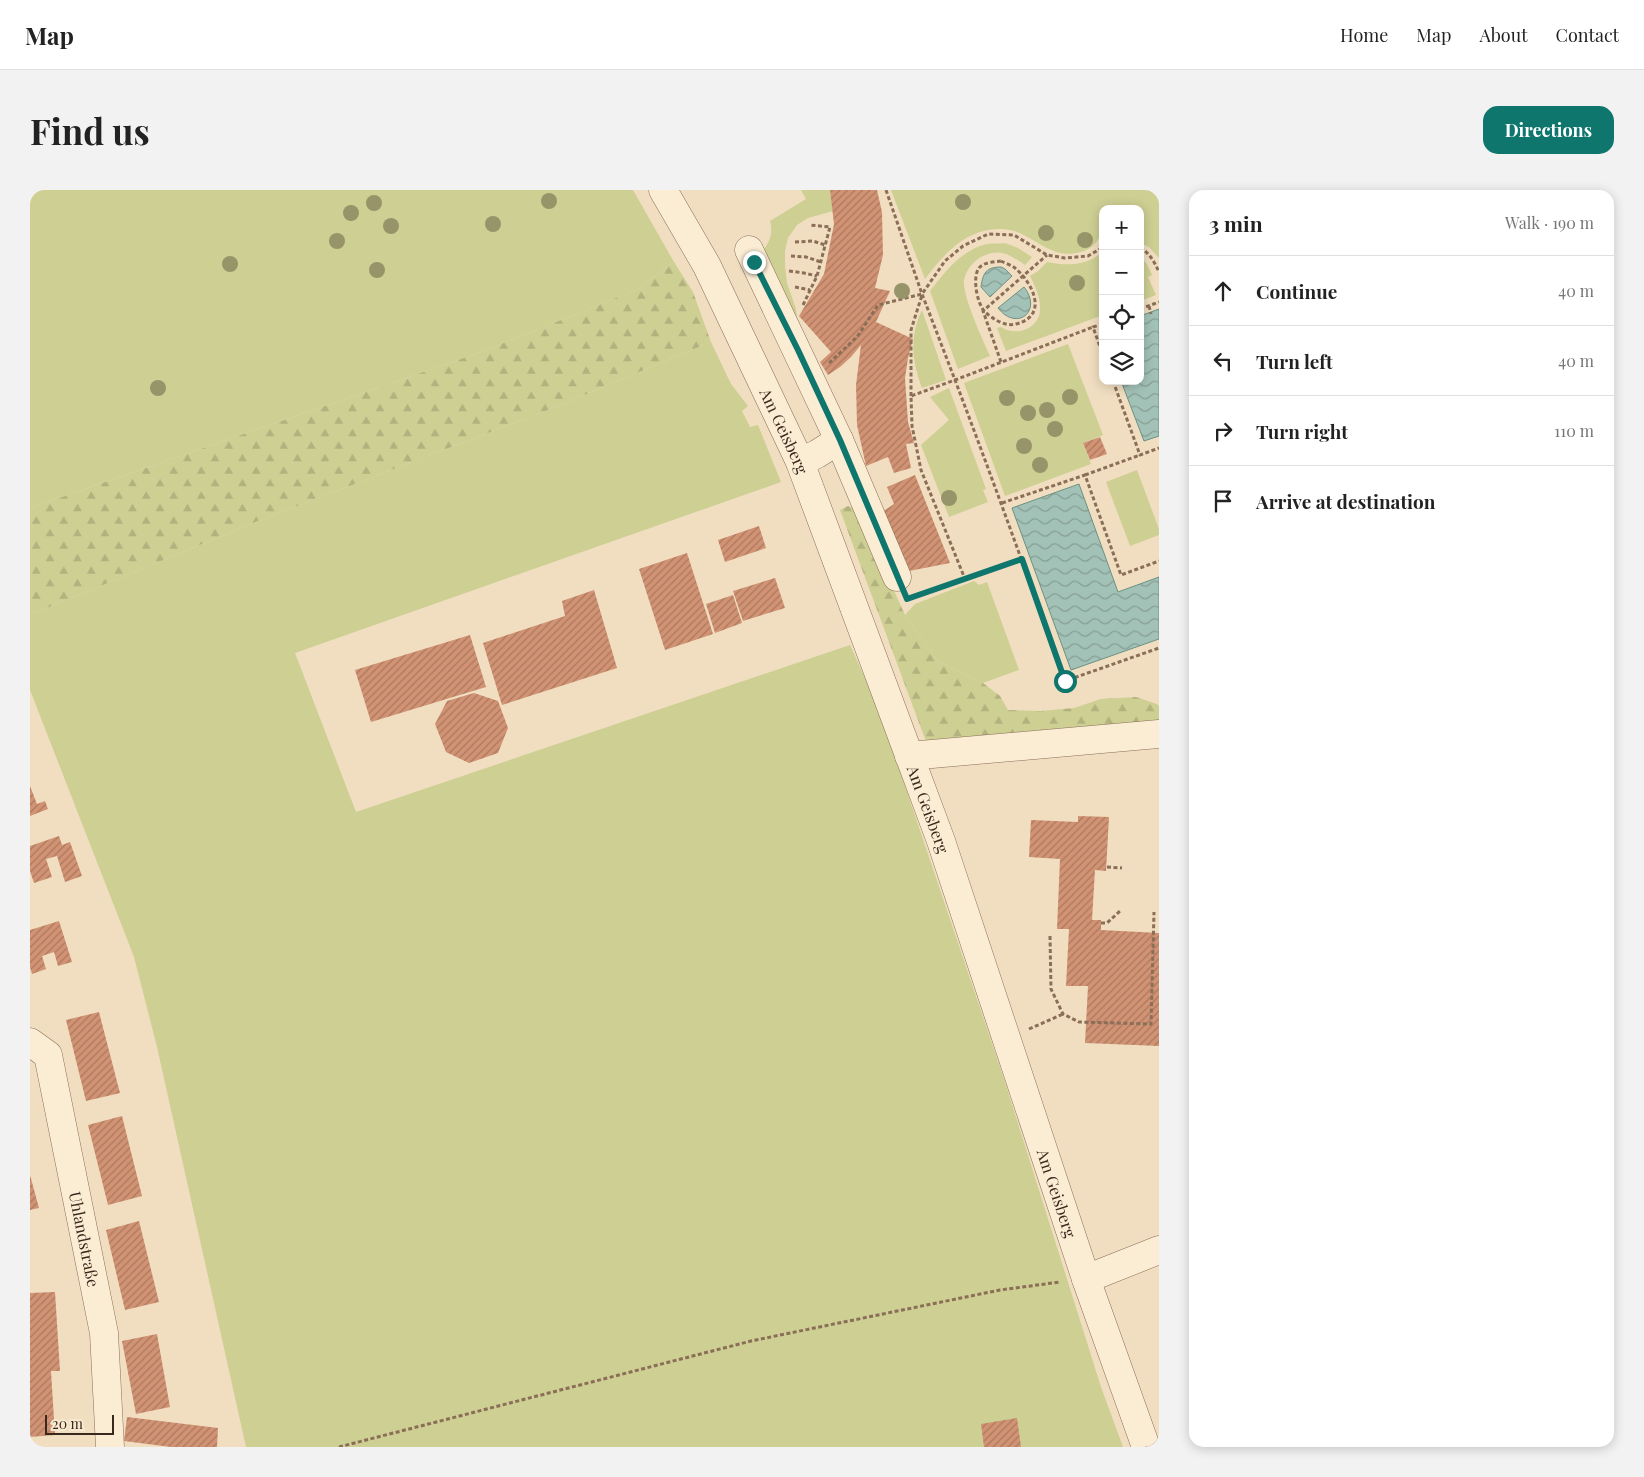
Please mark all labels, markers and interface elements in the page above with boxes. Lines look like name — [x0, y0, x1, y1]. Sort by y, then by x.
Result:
text: Map — [25, 19, 74, 51]
text: Home — [1340, 23, 1388, 47]
text: Map — [1416, 23, 1451, 47]
text: About — [1479, 23, 1528, 47]
text: Contact — [1556, 23, 1619, 47]
button: Directions — [1483, 106, 1614, 154]
text: Find us — [30, 107, 150, 154]
map controls — [1099, 205, 1144, 385]
button: + — [1099, 205, 1144, 250]
text: 3 min — [1209, 209, 1263, 237]
text: Walk · 190 m — [1505, 212, 1594, 233]
button: − — [1099, 250, 1144, 295]
route end — [743, 251, 766, 274]
icon: ahead — [1209, 277, 1237, 305]
text: Continue — [1256, 278, 1337, 304]
text: 40 m — [1558, 280, 1594, 301]
button: locate — [1099, 295, 1144, 340]
button: layers — [1099, 340, 1144, 385]
icon: left — [1209, 347, 1237, 375]
text: Turn left — [1256, 348, 1333, 374]
text: 40 m — [1558, 350, 1594, 371]
street label: Am Geisberg — [755, 384, 814, 477]
icon: right — [1209, 417, 1237, 445]
text: Turn right — [1256, 418, 1348, 444]
text: 110 m — [1554, 420, 1594, 441]
icon: arrive — [1209, 487, 1237, 515]
text: Arrive at destination — [1256, 488, 1436, 514]
route start — [1054, 670, 1077, 693]
street label: Am Geisberg — [903, 761, 955, 856]
street label: Am Geisberg — [1033, 1145, 1082, 1241]
street label: Uhlandstraße — [65, 1190, 105, 1289]
scale bar — [45, 1412, 114, 1435]
text: 20 m — [52, 1414, 83, 1433]

